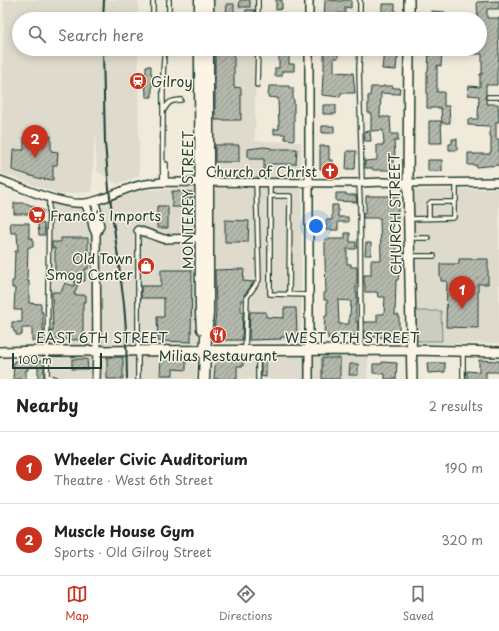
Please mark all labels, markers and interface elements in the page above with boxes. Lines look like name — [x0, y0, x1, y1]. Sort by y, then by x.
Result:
search box — [12, 12, 487, 56]
icon: search — [26, 23, 48, 45]
text: Search here — [58, 23, 144, 46]
station icon: Gilroy — [128, 71, 148, 91]
place label: Gilroy — [151, 71, 193, 92]
pin: 2 — [22, 125, 48, 158]
street label: MONTEREY STREET — [177, 130, 198, 269]
street label: CHURCH STREET — [383, 152, 407, 275]
place label: Church of Christ — [206, 161, 317, 182]
church icon: Church of Christ — [320, 161, 340, 181]
supermarket icon: Franco's Imports — [27, 205, 47, 225]
place label: Franco's Imports — [50, 205, 161, 226]
your location — [306, 216, 326, 236]
place label: Old Town Smog Center — [46, 248, 133, 285]
shop icon: Old Town Smog Center — [136, 256, 156, 276]
pin: 1 — [449, 276, 475, 309]
restaurant icon: Milias Restaurant — [208, 325, 228, 345]
street label: EAST 6TH STREET — [36, 327, 168, 348]
street label: WEST 6TH STREET — [285, 327, 420, 348]
place label: Milias Restaurant — [159, 345, 278, 366]
scale bar — [12, 351, 102, 370]
text: 100 m — [18, 351, 52, 368]
text: Nearby — [16, 392, 78, 418]
text: 2 results — [429, 396, 483, 415]
text: Wheeler Civic Auditorium — [54, 447, 248, 470]
text: 1 — [26, 458, 32, 477]
text: 190 m — [444, 458, 483, 477]
text: Theatre · West 6th Street — [54, 470, 213, 489]
text: Muscle House Gym — [54, 519, 194, 542]
text: 2 — [24, 530, 34, 549]
text: 320 m — [441, 530, 483, 549]
text: Sports · Old Gilroy Street — [54, 542, 212, 561]
tab: Map — [65, 583, 89, 624]
tab: Directions — [219, 583, 272, 624]
tab: Saved — [403, 583, 434, 624]

